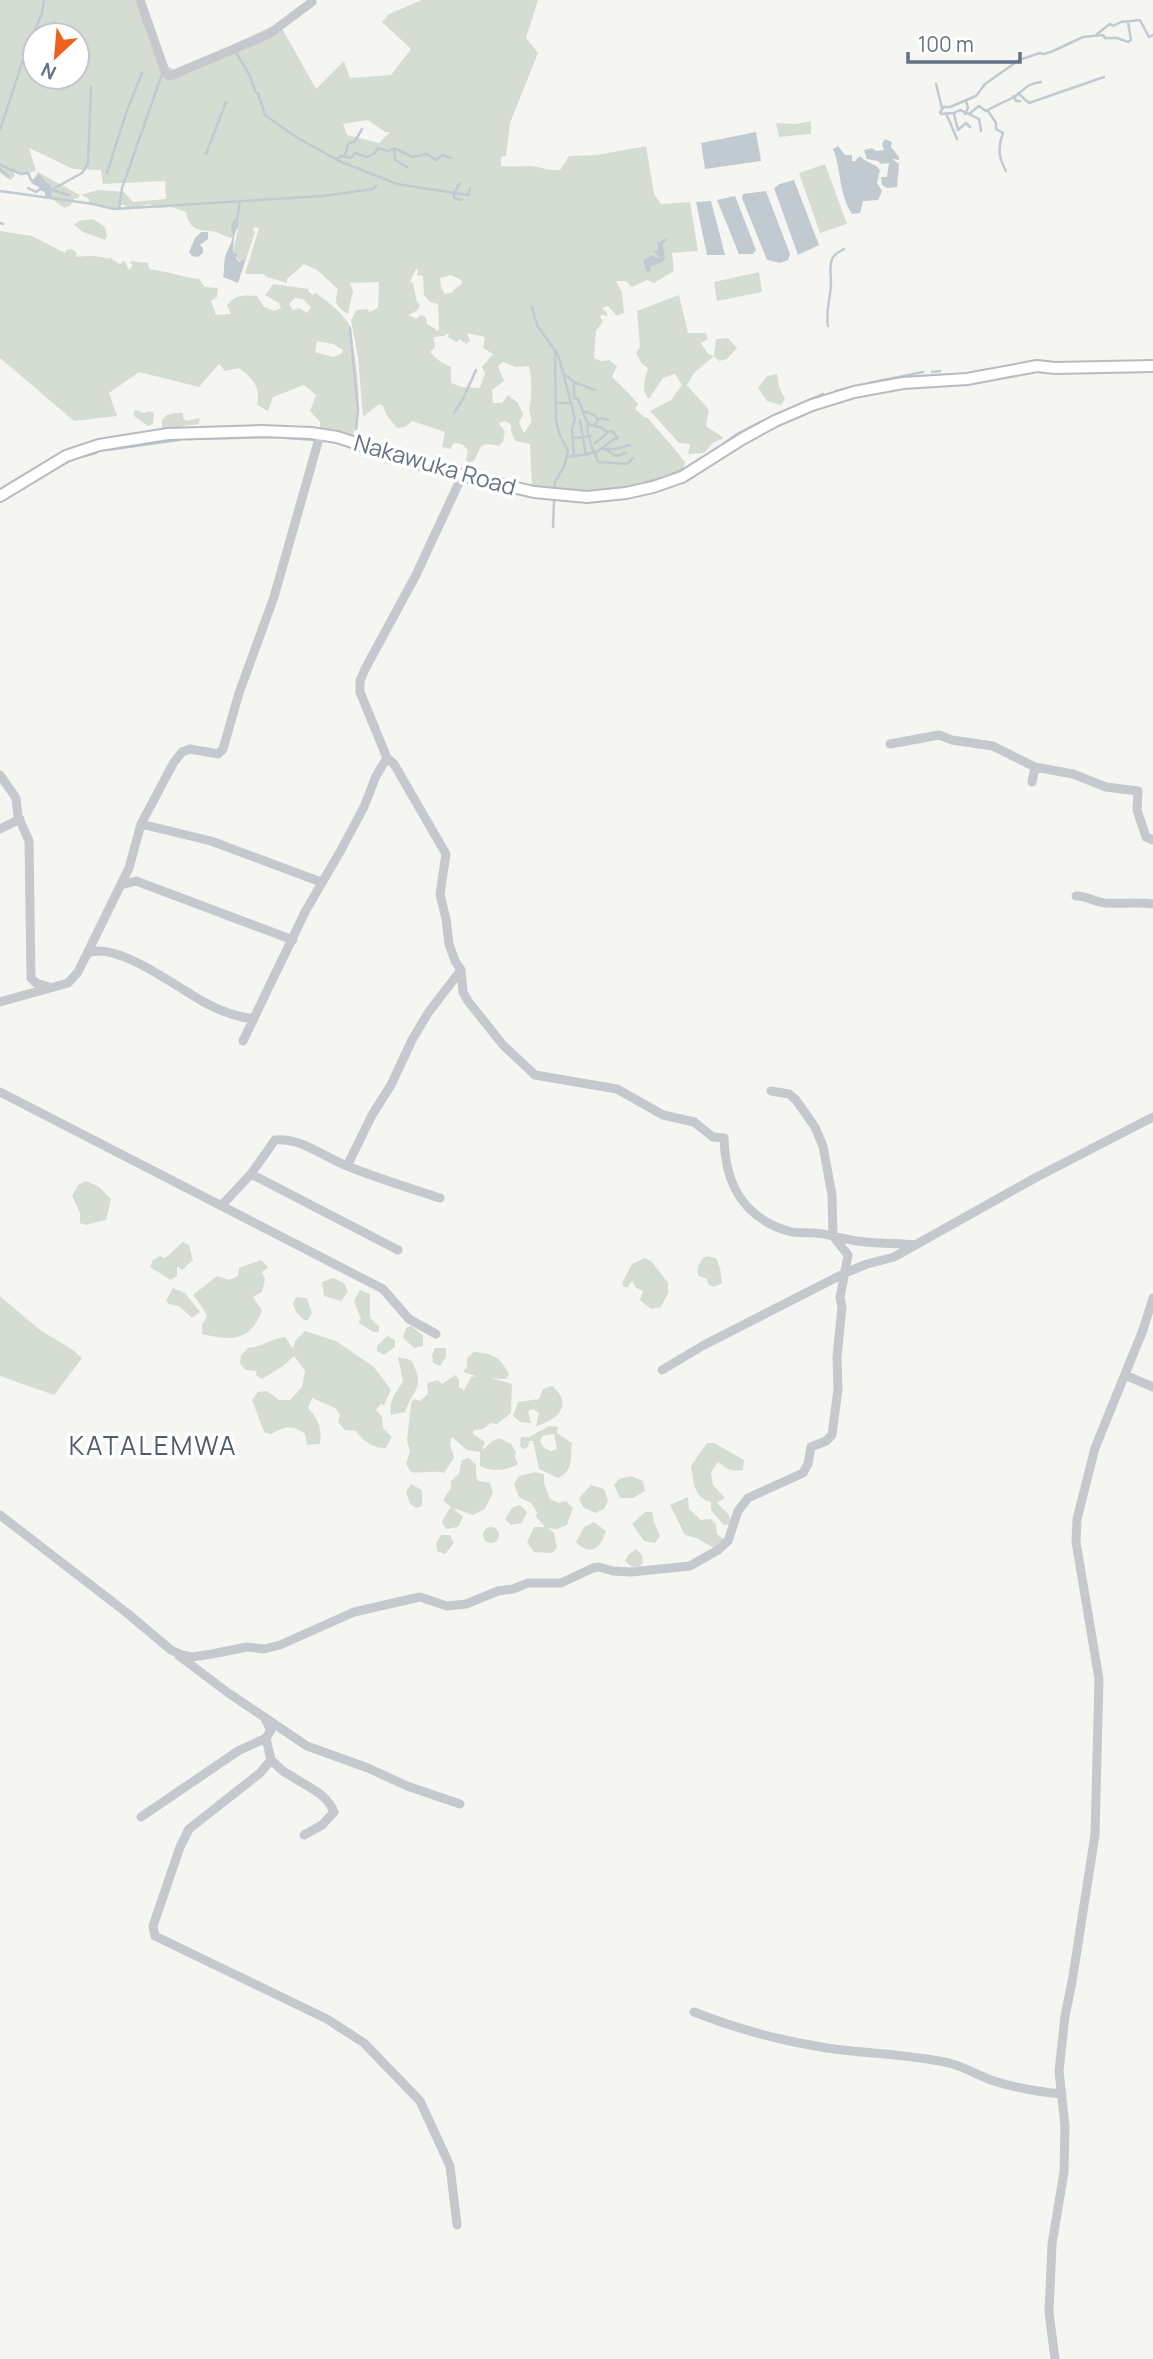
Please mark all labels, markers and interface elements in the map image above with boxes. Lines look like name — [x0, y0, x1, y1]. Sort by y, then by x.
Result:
north arrow — [21, 21, 91, 91]
scale bar — [908, 21, 1020, 65]
text: 100 m — [918, 30, 974, 58]
text: N — [37, 57, 60, 86]
street label: Nakawuka Road — [351, 426, 520, 502]
district label: KATALEMWA — [69, 1427, 237, 1463]

